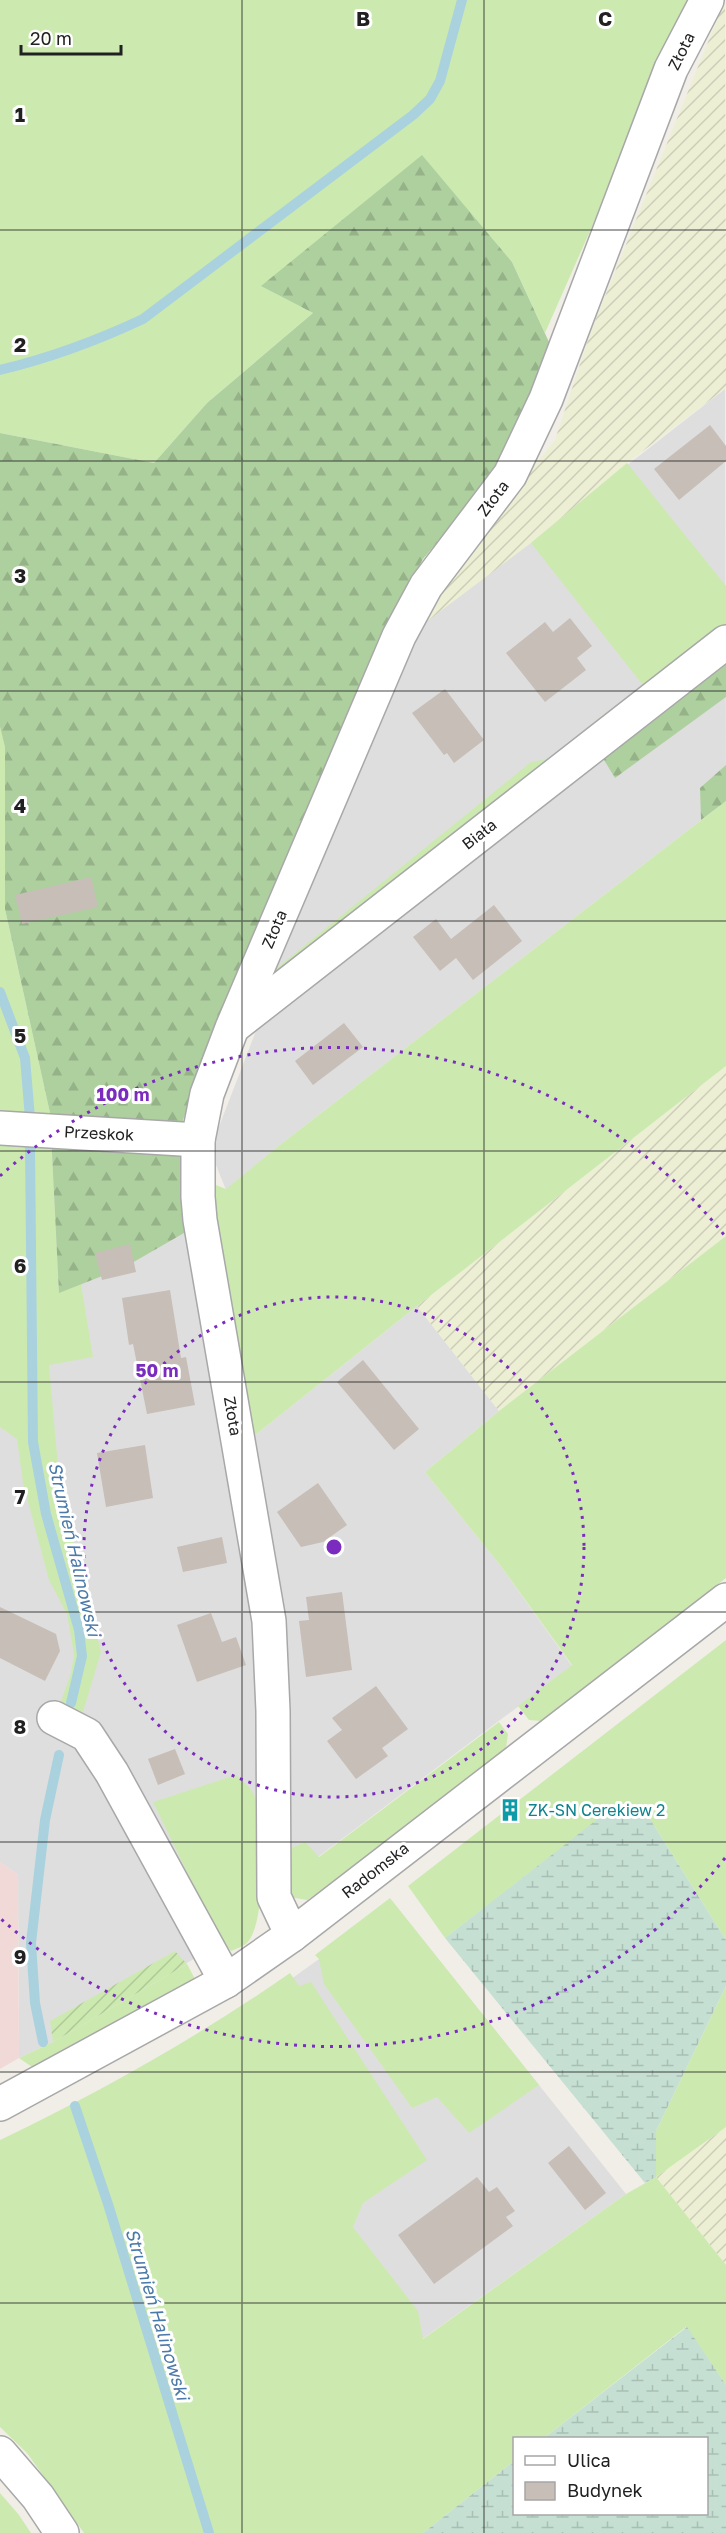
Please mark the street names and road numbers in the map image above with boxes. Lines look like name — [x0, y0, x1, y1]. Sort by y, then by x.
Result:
street label: Złota — [663, 29, 699, 73]
street label: Złota — [473, 476, 513, 520]
street label: Biała — [458, 814, 500, 854]
street label: Złota — [257, 907, 291, 951]
street label: Przeskok — [63, 1121, 135, 1145]
street label: Złota — [220, 1395, 246, 1437]
street label: Radomska — [337, 1838, 413, 1902]

